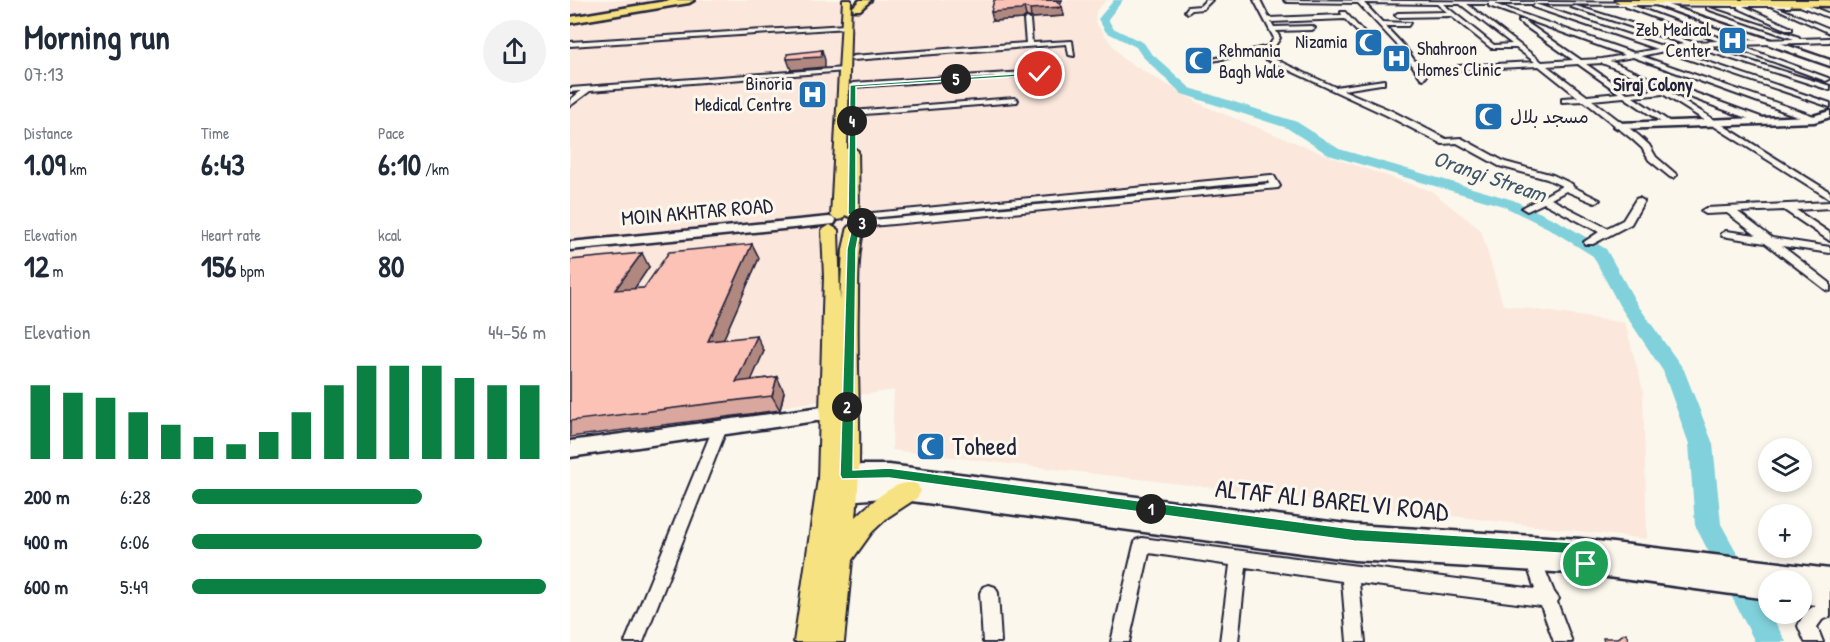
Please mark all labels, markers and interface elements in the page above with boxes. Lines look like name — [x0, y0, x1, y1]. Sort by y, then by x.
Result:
text: Morning run — [24, 15, 170, 59]
place label: Zeb Medical Center — [1635, 17, 1711, 63]
button: share — [483, 20, 546, 83]
hospital icon: Zeb Medical Center — [1716, 24, 1748, 56]
mosque icon: Nizamia — [1352, 26, 1384, 58]
place label: Nizamia — [1295, 29, 1347, 54]
place label: Shahroon Homes Clinic — [1417, 36, 1501, 82]
place label: Rehmania Bagh Wale — [1219, 38, 1285, 84]
hospital icon: Shahroon Homes Clinic — [1380, 43, 1412, 75]
mosque icon: Rehmania Bagh Wale — [1182, 45, 1214, 77]
pin — [1014, 48, 1065, 99]
icon: check — [1023, 57, 1056, 90]
text: 07:13 — [24, 60, 64, 87]
pin: 5 — [941, 64, 971, 94]
text: 5 — [953, 68, 959, 90]
place label: Binoria Medical Centre — [695, 71, 792, 117]
district label: Siraj Colony — [1613, 72, 1693, 98]
hospital icon: Binoria Medical Centre — [797, 78, 829, 110]
mosque icon: مسجد بلال — [1473, 101, 1505, 133]
place label: مسجد بلال — [1510, 104, 1589, 129]
pin: 4 — [837, 106, 867, 136]
text: 4 — [849, 110, 855, 132]
text: Distance — [24, 122, 73, 144]
text: Time — [201, 122, 229, 144]
text: Pace — [378, 122, 405, 144]
water label: Orangi Stream — [1430, 143, 1551, 210]
text: 1.09 — [24, 144, 66, 184]
text: 6:43 — [201, 144, 245, 184]
text: 6:10 — [378, 144, 421, 184]
text: km — [66, 158, 87, 180]
text: /km — [421, 158, 449, 180]
street label: MOIN AKHTAR ROAD — [620, 190, 774, 233]
pin: 3 — [847, 208, 877, 238]
text: 3 — [858, 212, 866, 234]
text: Elevation — [24, 224, 77, 246]
text: Heart rate — [201, 224, 261, 246]
text: kcal — [378, 224, 401, 246]
text: 12 — [24, 246, 49, 286]
text: 156 — [201, 246, 237, 286]
text: 80 — [378, 246, 404, 286]
text: m — [49, 260, 64, 282]
text: bpm — [237, 260, 265, 282]
text: Elevation — [24, 318, 90, 345]
text: 44–56 m — [488, 318, 546, 345]
pin: 2 — [832, 392, 862, 422]
text: 2 — [843, 396, 851, 418]
place label: Toheed — [952, 428, 1016, 463]
mosque icon: Toheed — [915, 430, 947, 462]
map controls — [1758, 438, 1812, 624]
button: layers — [1758, 438, 1812, 492]
street label: ALTAF ALI BARELVI ROAD — [1214, 470, 1451, 529]
text: 200 m — [24, 483, 69, 510]
text: 6:28 — [120, 483, 151, 510]
pin: 1 — [1136, 494, 1166, 524]
text: 1 — [1148, 498, 1154, 520]
button: + — [1758, 504, 1812, 558]
text: 400 m — [24, 528, 68, 555]
text: 6:06 — [120, 528, 150, 555]
pin — [1560, 538, 1611, 589]
icon: arrive — [1569, 547, 1602, 580]
button: − — [1758, 570, 1812, 624]
text: 600 m — [24, 573, 68, 600]
text: 5:49 — [120, 573, 148, 600]

